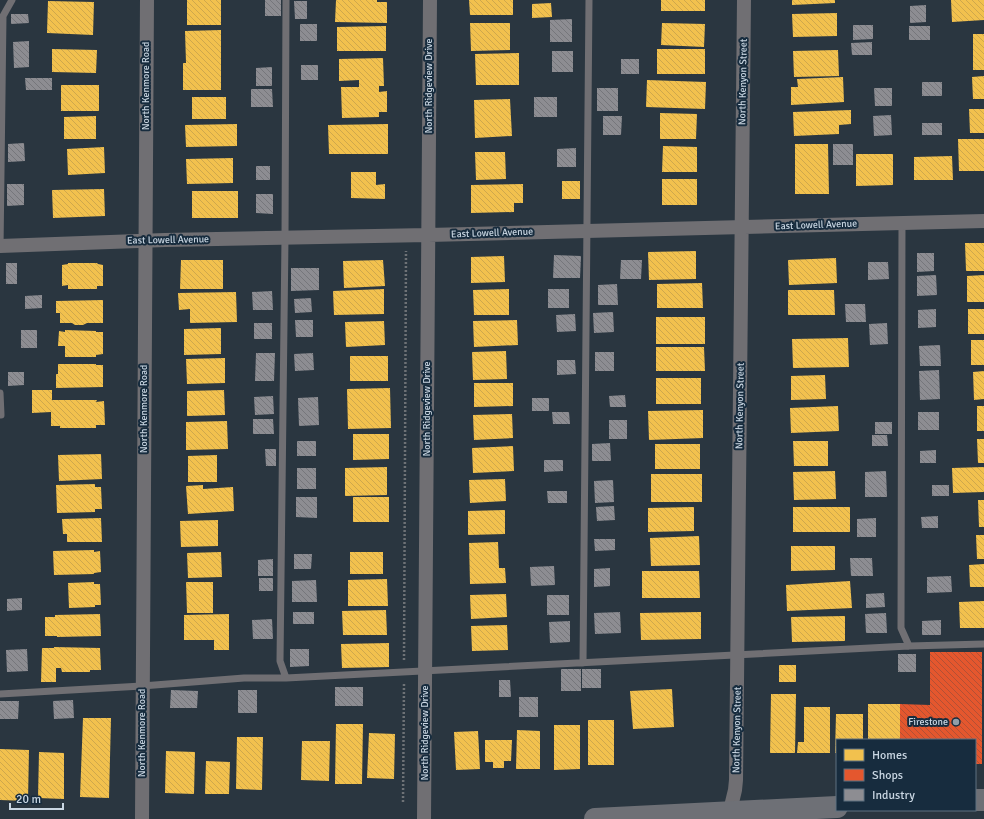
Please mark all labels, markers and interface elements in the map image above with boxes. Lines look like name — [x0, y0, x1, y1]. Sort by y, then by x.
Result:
street label: North Ridgeview Drive — [423, 38, 435, 134]
street label: North Kenyon Street — [736, 38, 750, 125]
street label: North Kenmore Road — [140, 42, 152, 130]
street label: East Lowell Avenue — [775, 218, 857, 232]
street label: East Lowell Avenue — [451, 226, 533, 240]
street label: East Lowell Avenue — [127, 233, 209, 247]
street label: North Ridgeview Drive — [421, 361, 433, 457]
street label: North Kenyon Street — [733, 362, 747, 449]
street label: North Kenmore Road — [138, 365, 150, 453]
street label: North Ridgeview Drive — [419, 685, 431, 781]
street label: North Kenyon Street — [730, 686, 744, 773]
street label: North Kenmore Road — [136, 689, 148, 777]
place label: Firestone — [908, 716, 948, 728]
marker: Firestone — [951, 717, 961, 727]
legend — [836, 739, 976, 811]
text: Homes — [872, 748, 907, 763]
text: Shops — [872, 768, 903, 783]
scale bar — [10, 785, 63, 811]
text: Industry — [872, 788, 915, 803]
text: 20 m — [16, 792, 41, 807]

